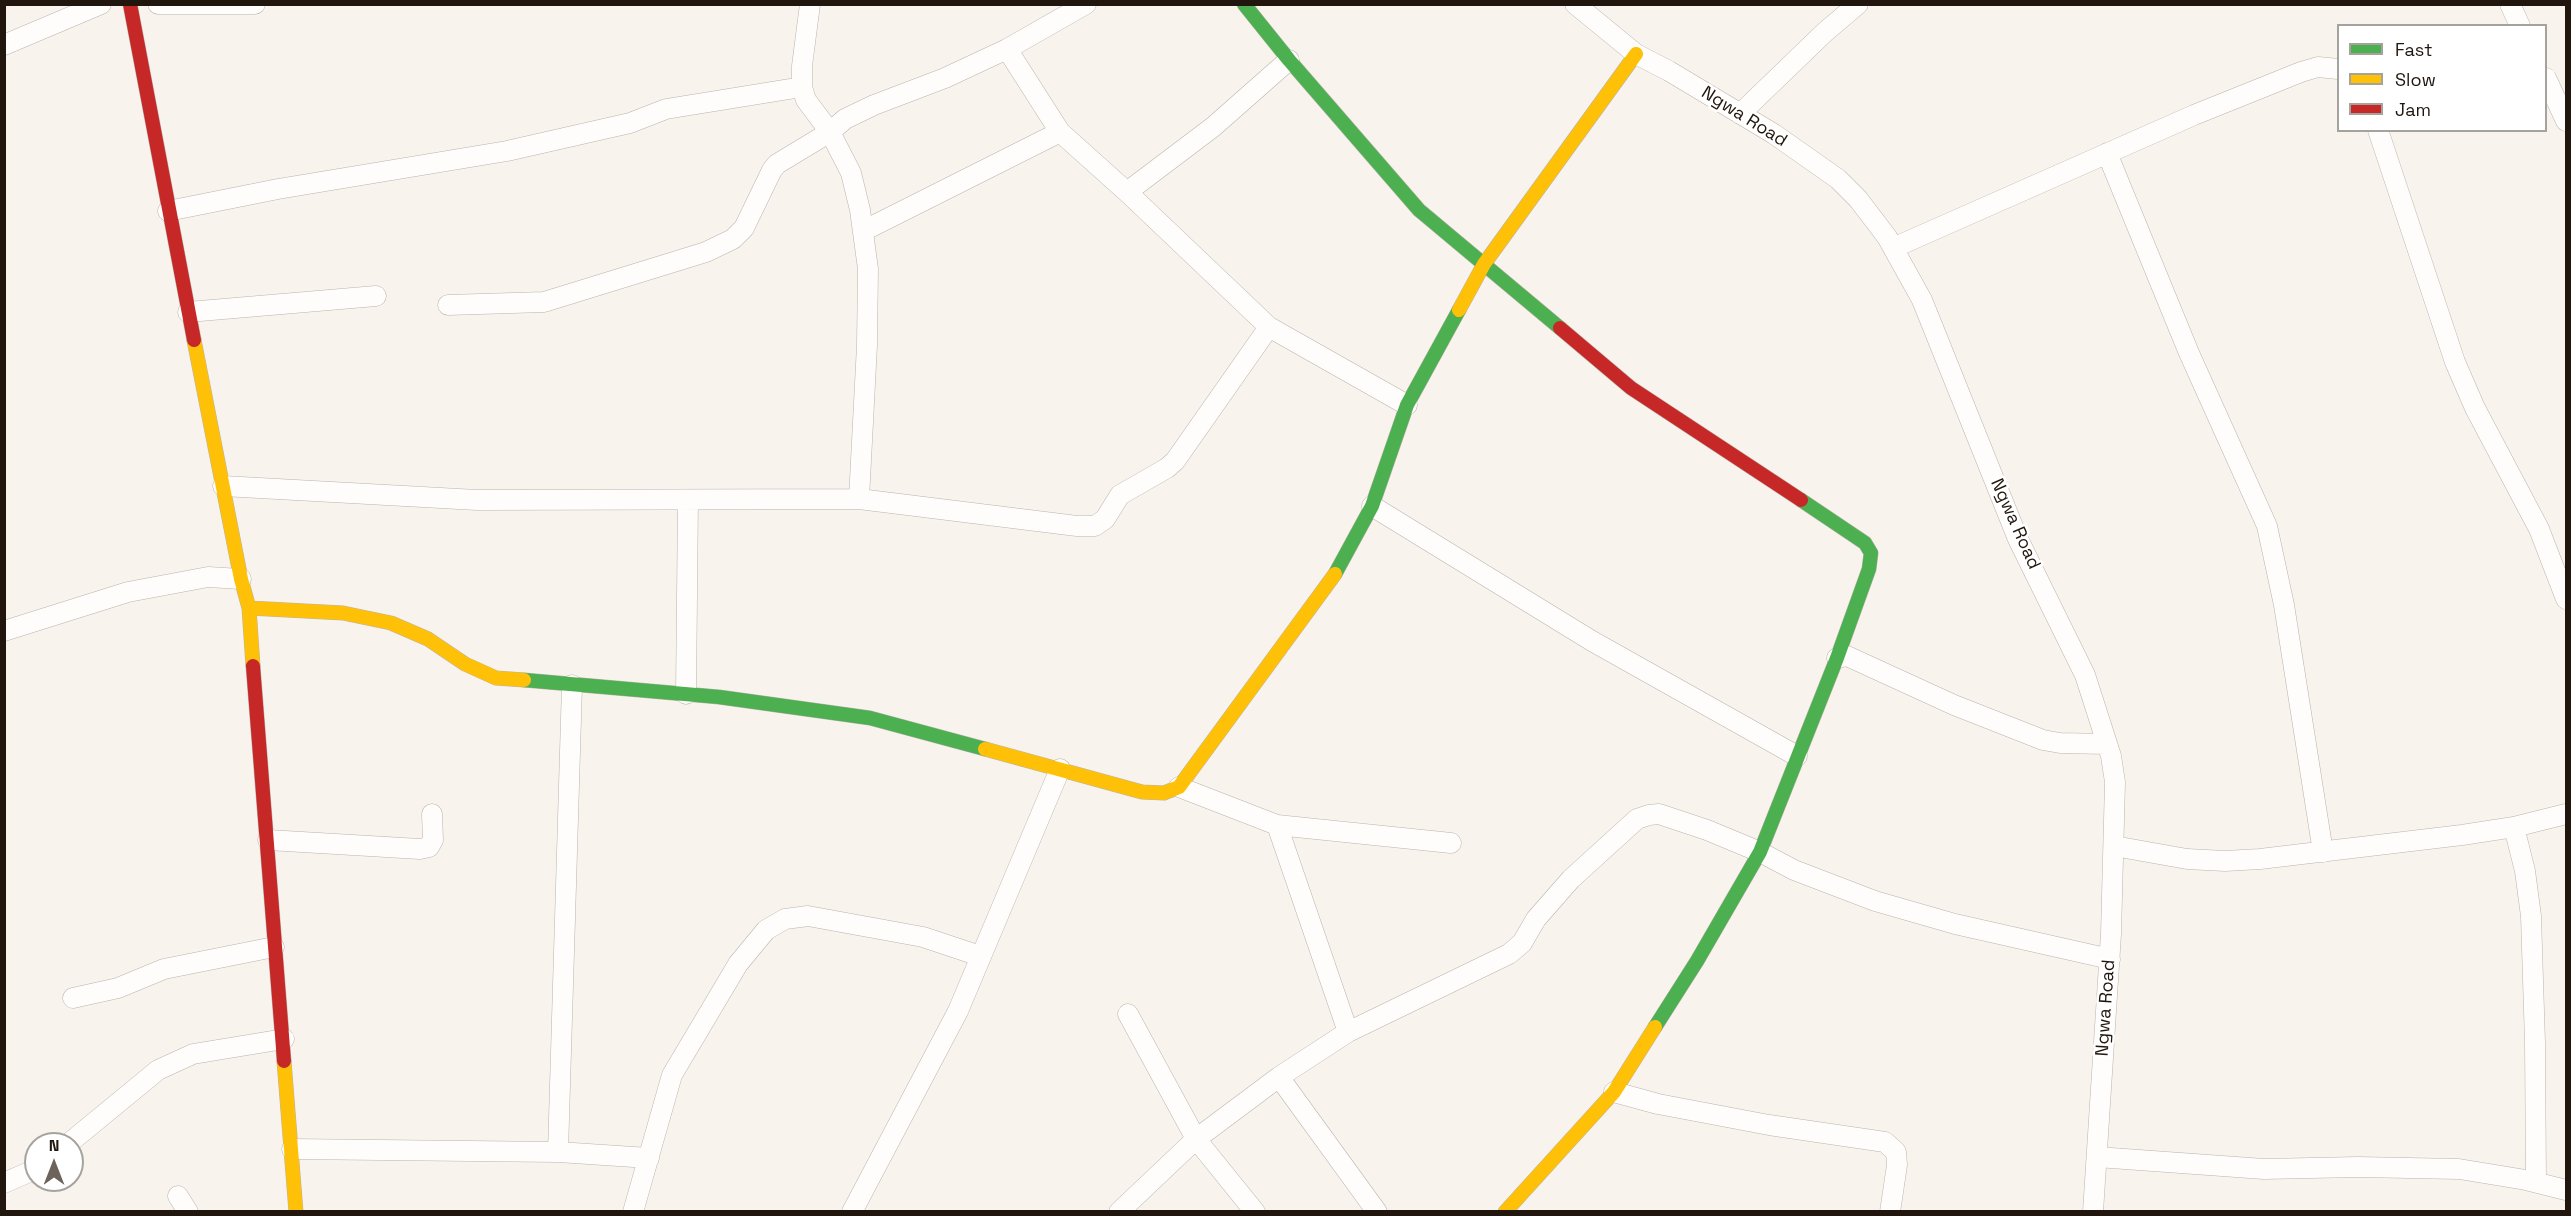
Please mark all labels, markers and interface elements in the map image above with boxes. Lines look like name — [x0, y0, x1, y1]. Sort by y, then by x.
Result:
legend — [2337, 24, 2547, 132]
text: Fast — [2395, 38, 2432, 61]
text: Slow — [2395, 68, 2436, 91]
street label: Ngwa Road — [1697, 82, 1791, 152]
text: Jam — [2395, 98, 2431, 121]
street label: Ngwa Road — [1985, 475, 2045, 573]
street label: Ngwa Road — [2092, 959, 2120, 1057]
north arrow — [24, 1132, 84, 1192]
text: N — [49, 1135, 59, 1156]

